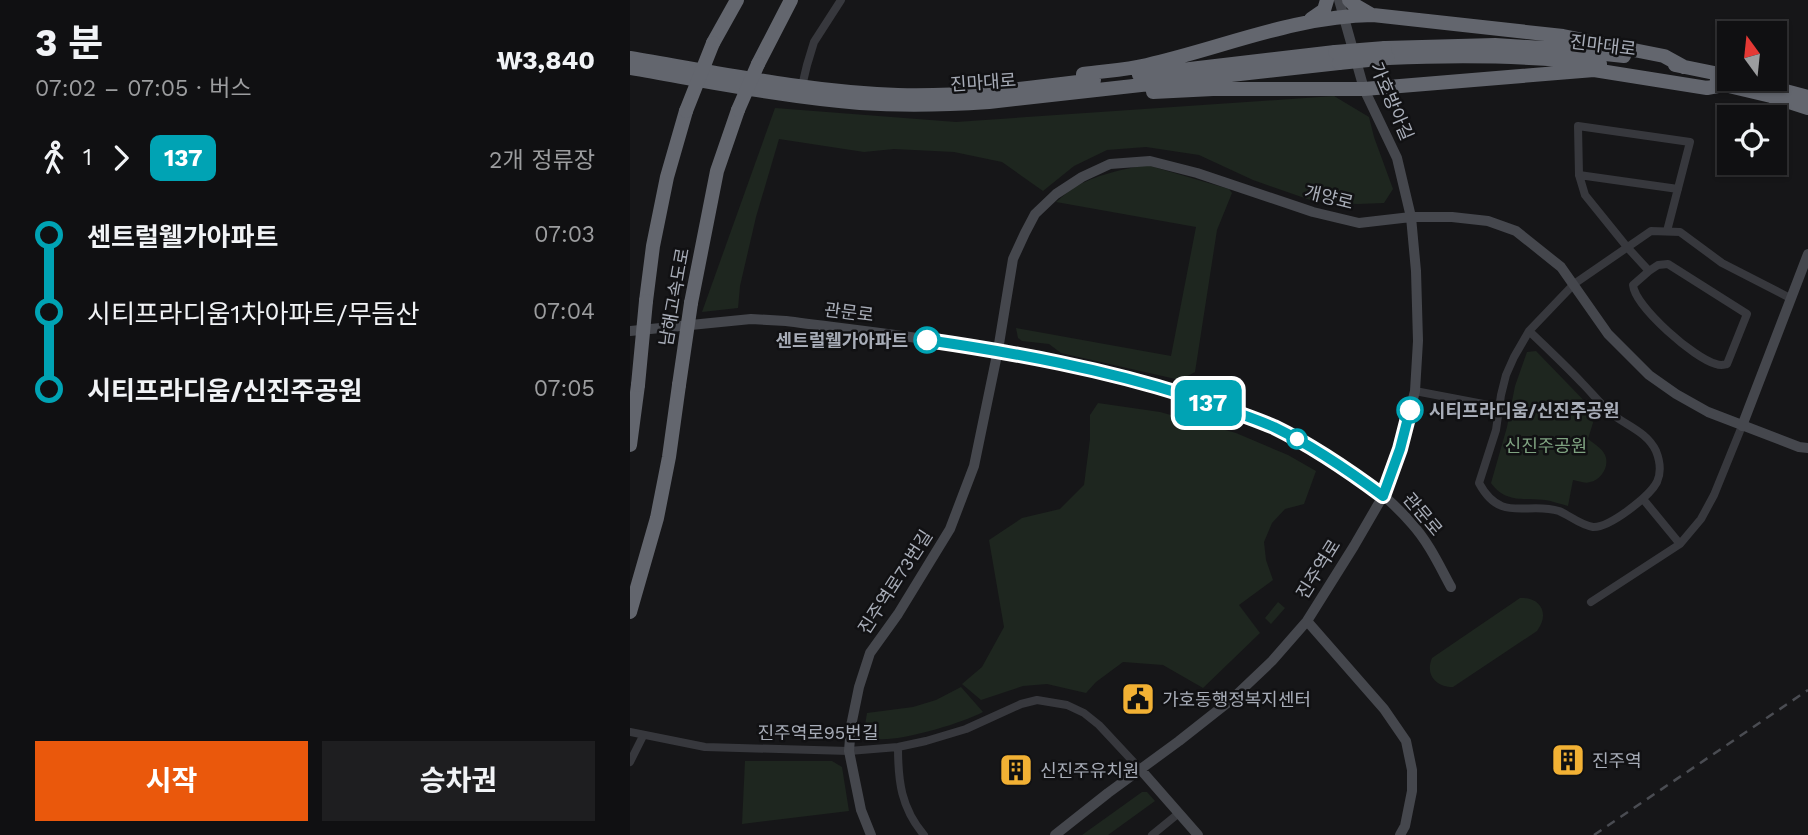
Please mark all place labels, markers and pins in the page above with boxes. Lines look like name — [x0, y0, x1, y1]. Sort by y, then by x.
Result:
marker: 센트럴웰가아파트 — [914, 327, 940, 353]
place label: 센트럴웰가아파트 — [776, 330, 908, 351]
marker: 시티프라디움/신진주공원 — [1397, 397, 1423, 423]
place label: 시티프라디움/신진주공원 — [1429, 400, 1620, 421]
unlabelled marker — [1287, 429, 1307, 449]
public building icon: 가호동행정복지센터 — [1119, 680, 1157, 718]
place label: 가호동행정복지센터 — [1162, 689, 1311, 710]
building icon: 진주역 — [1549, 741, 1587, 779]
place label: 진주역 — [1592, 750, 1642, 771]
building icon: 신진주유치원 — [997, 751, 1035, 789]
place label: 신진주유치원 — [1040, 760, 1139, 781]

